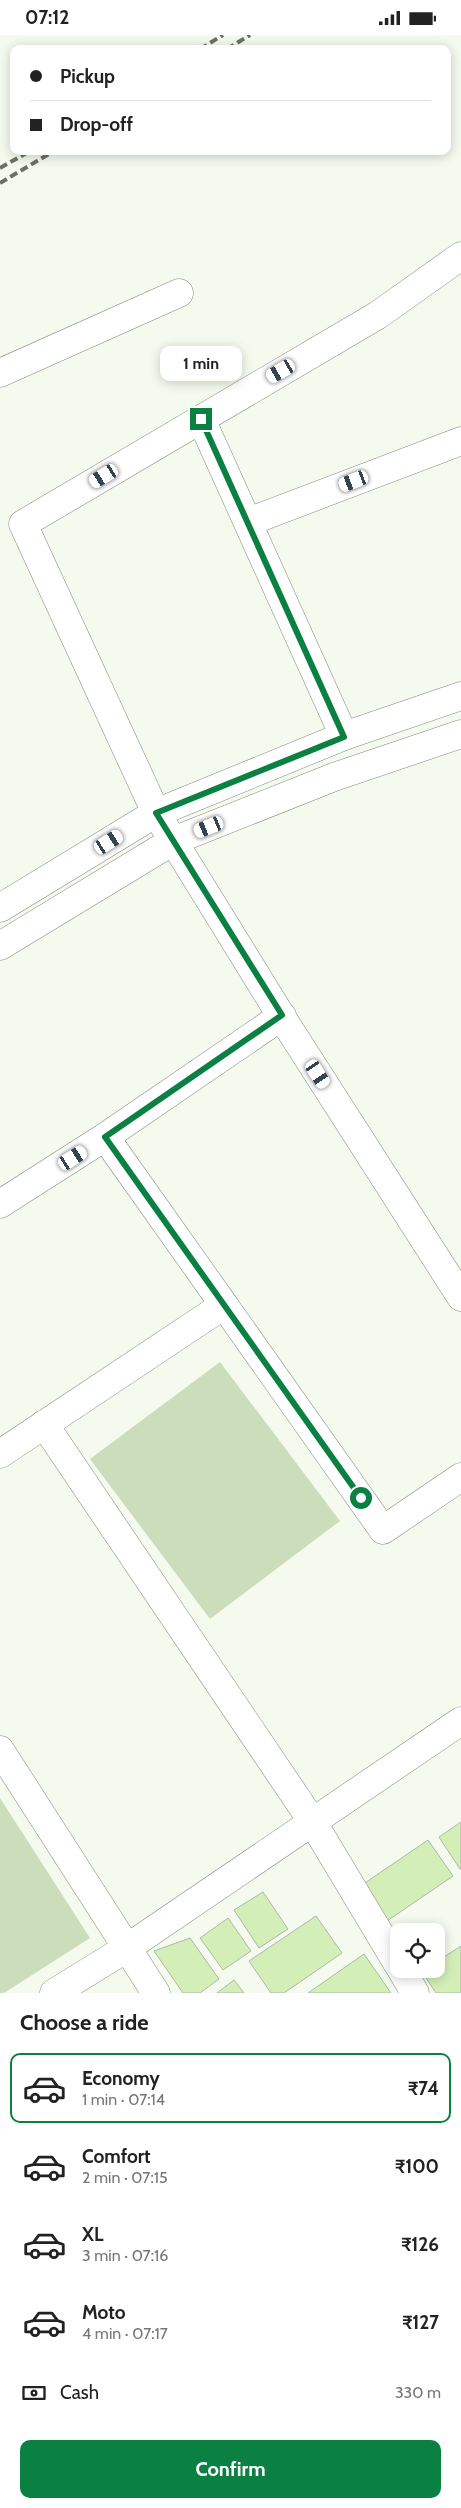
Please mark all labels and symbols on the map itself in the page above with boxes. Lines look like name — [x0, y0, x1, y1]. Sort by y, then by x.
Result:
callout: 1 min — [160, 347, 242, 381]
car — [264, 357, 297, 385]
route end — [190, 408, 212, 430]
car — [87, 462, 120, 490]
car — [337, 469, 370, 493]
car — [192, 814, 225, 840]
car — [92, 828, 125, 856]
car — [303, 1057, 332, 1091]
car — [56, 1144, 89, 1172]
route start — [350, 1487, 372, 1509]

